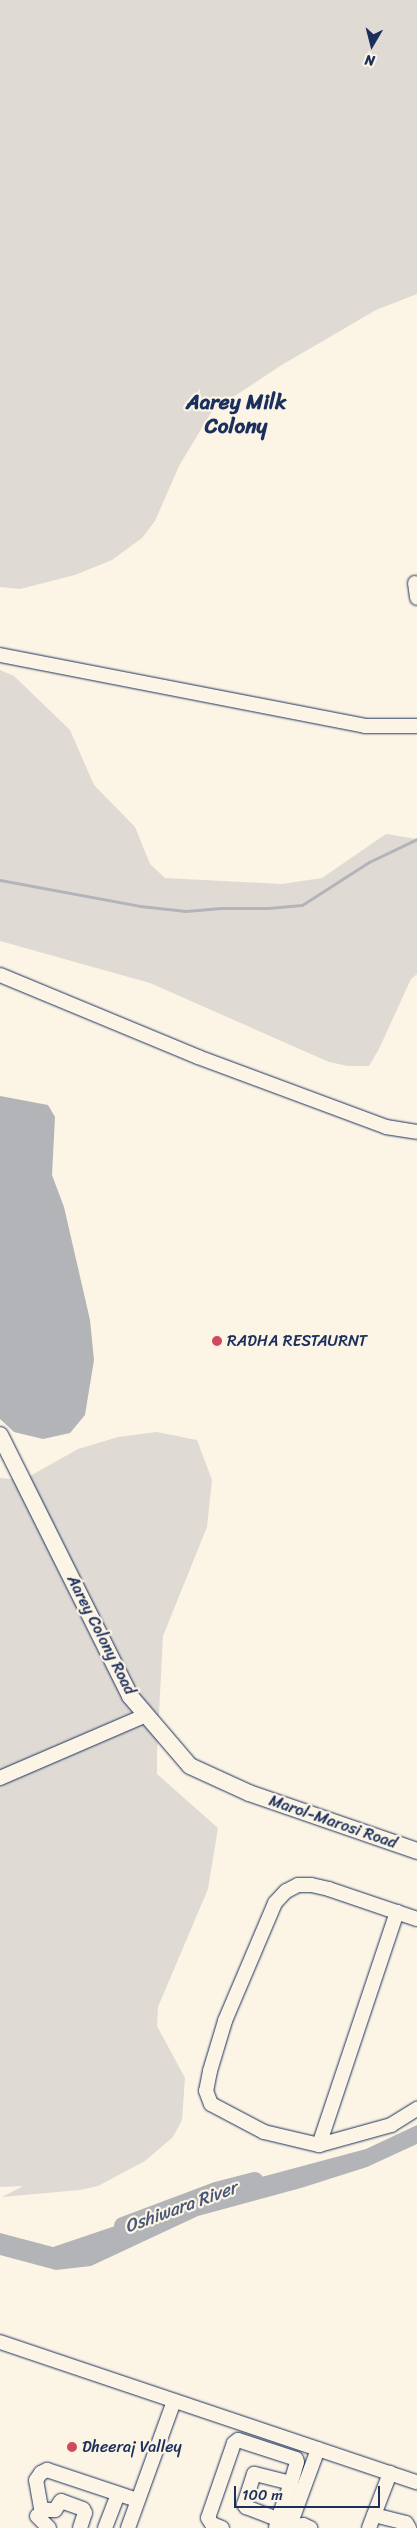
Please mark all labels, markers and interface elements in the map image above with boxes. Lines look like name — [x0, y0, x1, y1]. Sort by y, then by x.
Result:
north arrow — [347, 20, 397, 70]
text: N — [363, 47, 376, 73]
district label: Aarey Milk Colony — [186, 389, 286, 439]
place label: RADHA RESTAURNT — [227, 1331, 367, 1351]
marker: RADHA RESTAURNT — [211, 1335, 223, 1347]
street label: Aarey Colony Road — [63, 1572, 139, 1698]
street label: Marol-Marosi Road — [266, 1791, 400, 1853]
water label: Oshiwara River — [122, 2177, 240, 2237]
place label: Dheeraj Valley — [82, 2437, 182, 2457]
marker: Dheeraj Valley — [66, 2441, 78, 2453]
scale bar — [237, 2476, 383, 2508]
text: 100 m — [242, 2482, 283, 2508]

